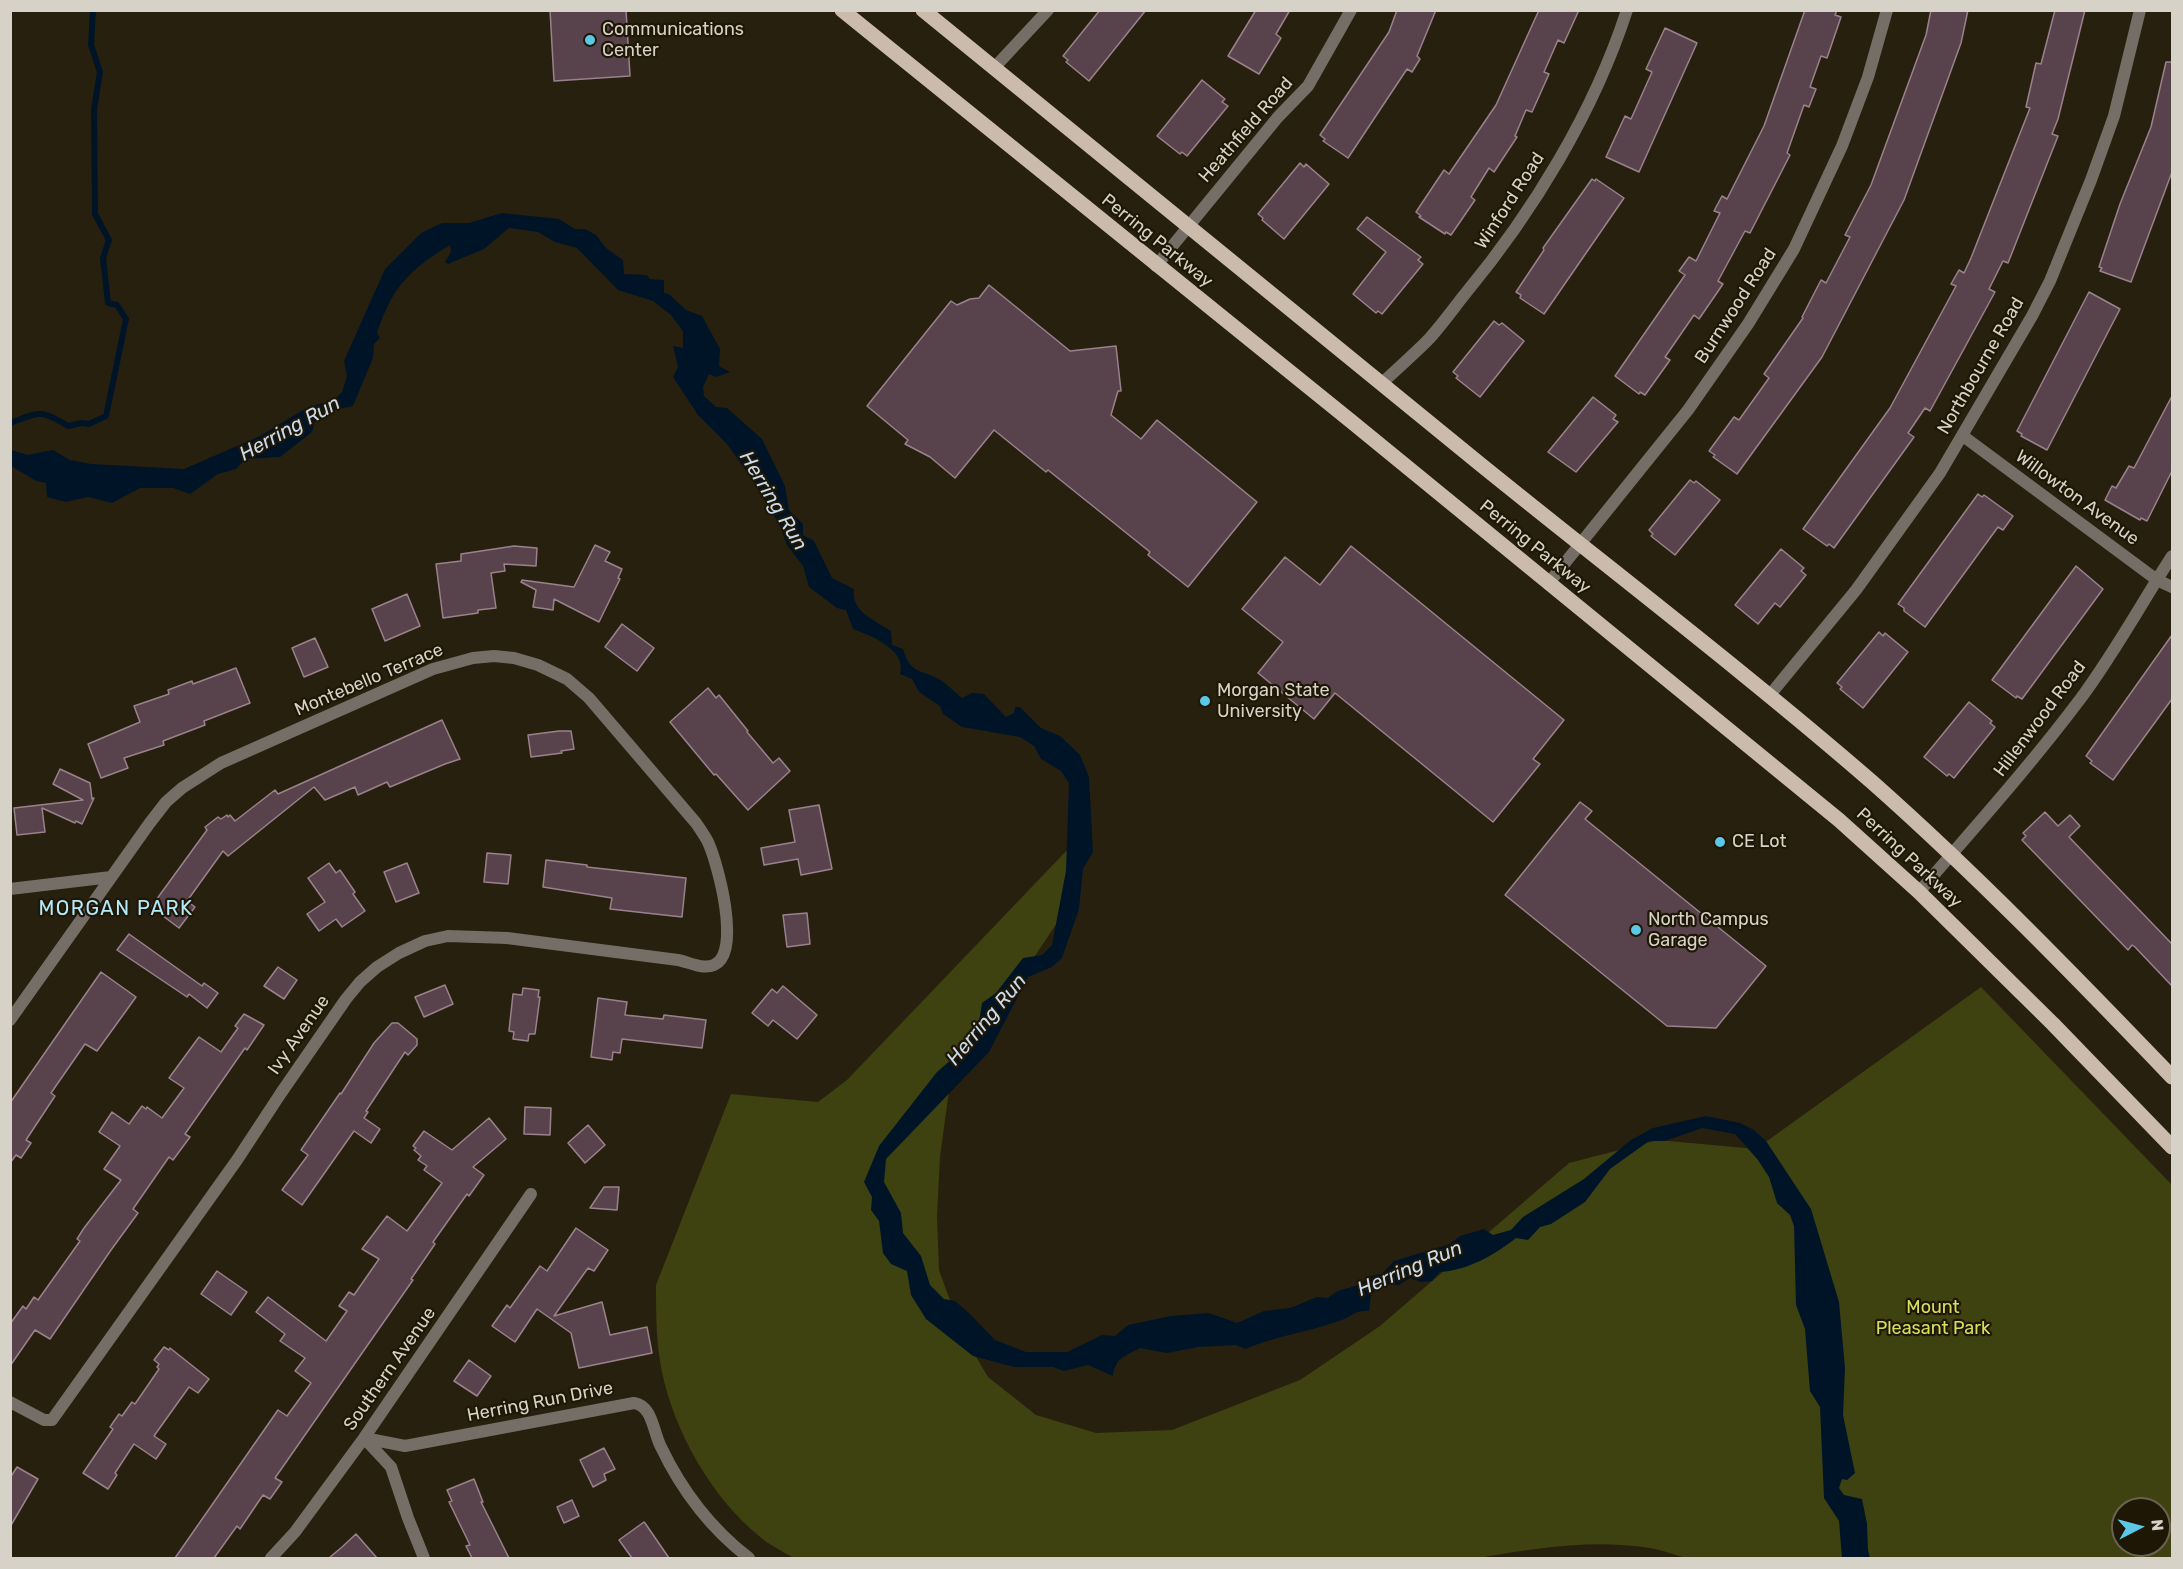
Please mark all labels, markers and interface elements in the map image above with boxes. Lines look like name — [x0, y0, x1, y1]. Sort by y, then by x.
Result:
place label: Communications Center — [602, 19, 744, 62]
marker: Communications Center — [583, 33, 597, 47]
street label: Heathfield Road — [1194, 73, 1298, 187]
street label: Winford Road — [1471, 149, 1549, 253]
street label: Perring Parkway — [1097, 190, 1217, 292]
street label: Burnwood Road — [1691, 244, 1781, 368]
street label: Northbourne Road — [1933, 294, 2029, 438]
water label: Herring Run — [235, 391, 345, 467]
street label: Willowton Avenue — [2011, 446, 2143, 550]
water label: Herring Run — [734, 447, 812, 555]
street label: Perring Parkway — [1475, 496, 1595, 598]
street label: Montebello Terrace — [292, 639, 446, 721]
street label: Hillenwood Road — [1989, 657, 2091, 781]
place label: Morgan State University — [1217, 680, 1329, 722]
marker: Morgan State University — [1198, 694, 1212, 708]
street label: Perring Parkway — [1852, 803, 1966, 913]
place label: CE Lot — [1732, 831, 1787, 853]
marker: CE Lot — [1713, 835, 1727, 849]
district label: MORGAN PARK — [38, 897, 194, 921]
place label: North Campus Garage — [1648, 909, 1769, 952]
marker: North Campus Garage — [1629, 923, 1643, 937]
water label: Herring Run — [942, 969, 1032, 1071]
street label: Ivy Avenue — [264, 991, 334, 1079]
water label: Herring Run — [1354, 1236, 1466, 1302]
park label: Mount Pleasant Park — [1876, 1297, 1990, 1340]
street label: Southern Avenue — [339, 1303, 441, 1435]
street label: Herring Run Drive — [465, 1377, 615, 1427]
north arrow — [2111, 1497, 2171, 1557]
text: N — [2147, 1519, 2167, 1532]

